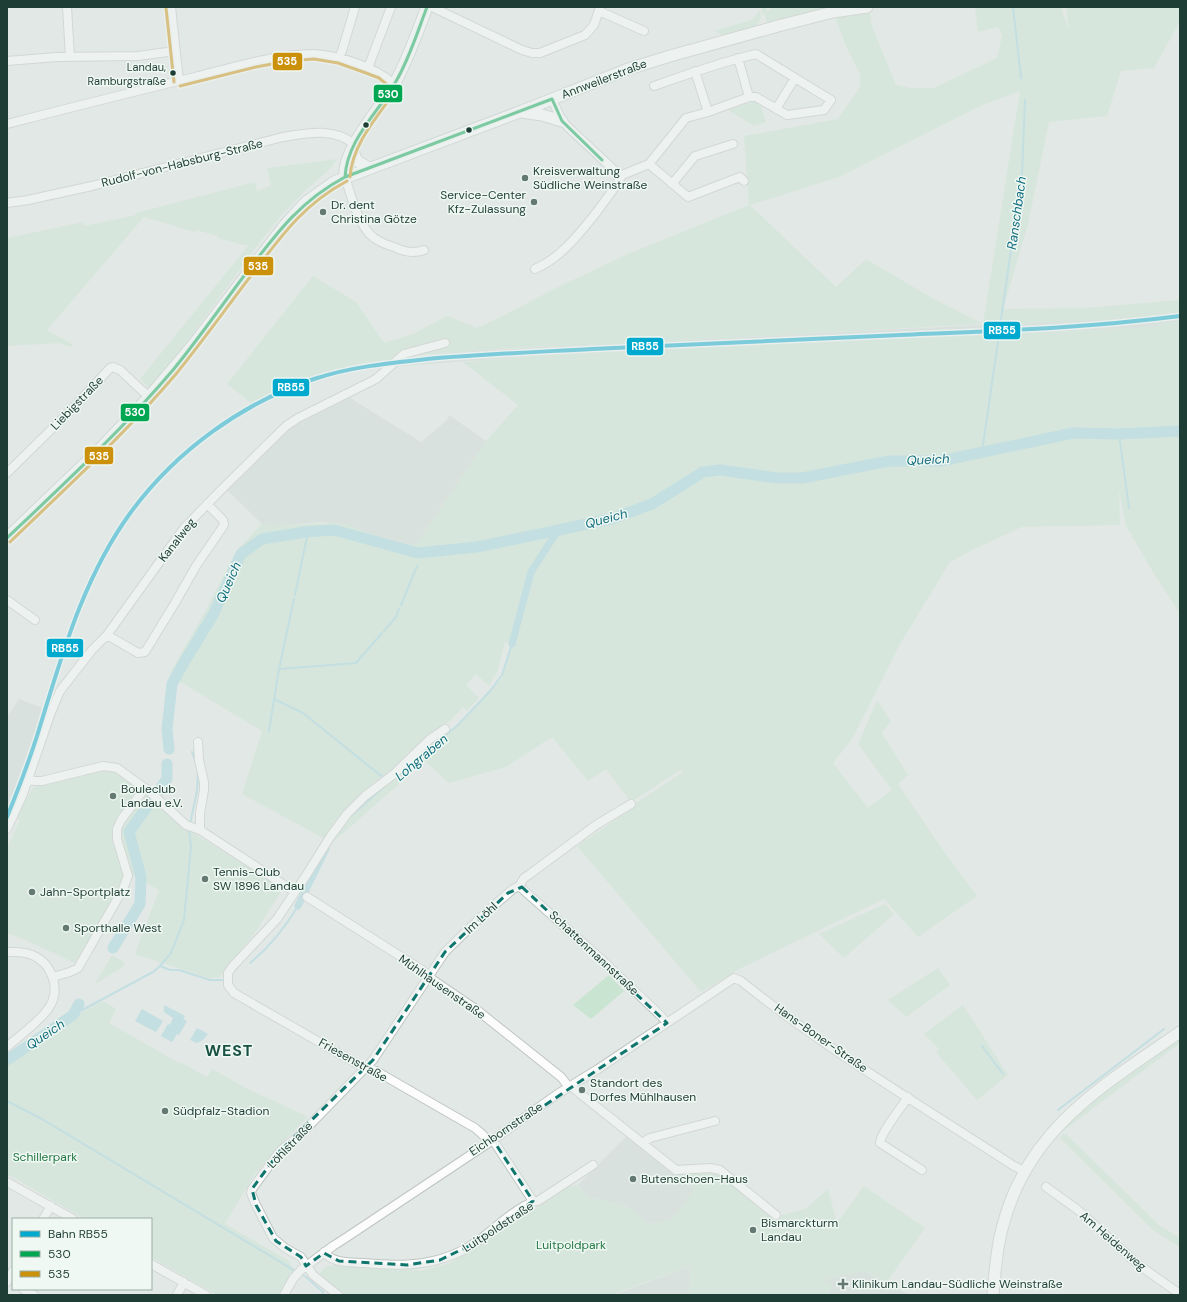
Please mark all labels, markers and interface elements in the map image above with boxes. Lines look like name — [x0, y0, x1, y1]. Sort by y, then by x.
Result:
line badge: 535 — [272, 52, 303, 71]
text: 535 — [277, 54, 297, 68]
street label: Annweilerstraße — [559, 55, 649, 103]
place label: Landau, Ramburgstraße — [88, 60, 166, 88]
marker: Landau, Ramburgstraße — [168, 68, 178, 78]
line badge: 530 — [373, 84, 403, 103]
text: 530 — [377, 87, 399, 101]
unlabelled marker — [361, 120, 371, 130]
unlabelled marker — [464, 125, 474, 135]
street label: Rudolf-von-Habsburg-Straße — [100, 135, 265, 191]
place label: Kreisverwaltung Südliche Weinstraße — [533, 163, 647, 193]
marker: Kreisverwaltung Südliche Weinstraße — [520, 173, 530, 183]
water label: Ranschbach — [1003, 175, 1030, 251]
place label: Service-Center Kfz-Zulassung — [440, 187, 527, 217]
place label: Dr. dent Christina Götze — [331, 197, 417, 227]
marker: Service-Center Kfz-Zulassung — [529, 197, 539, 207]
marker: Dr. dent Christina Götze — [318, 207, 328, 217]
line badge: 535 — [243, 256, 274, 276]
text: 535 — [248, 259, 268, 273]
line badge: RB55 — [983, 321, 1021, 340]
text: RB55 — [988, 323, 1016, 337]
line badge: RB55 — [626, 337, 664, 356]
text: RB55 — [631, 339, 659, 353]
street label: Liebigstraße — [47, 372, 107, 433]
line badge: RB55 — [272, 378, 310, 397]
text: RB55 — [277, 380, 305, 394]
line badge: 530 — [120, 403, 150, 422]
text: 530 — [124, 405, 146, 419]
line badge: 535 — [84, 446, 114, 465]
text: 535 — [89, 449, 109, 463]
water label: Queich — [906, 450, 950, 469]
water label: Queich — [583, 505, 629, 532]
street label: Kanalweg — [155, 514, 199, 565]
water label: Queich — [212, 559, 245, 605]
line badge: RB55 — [46, 638, 84, 658]
text: RB55 — [51, 641, 79, 655]
water label: Lohgraben — [391, 730, 451, 784]
place label: Bouleclub Landau e.V. — [121, 781, 183, 811]
marker: Bouleclub Landau e.V. — [108, 791, 118, 801]
place label: Tennis-Club SW 1896 Landau — [213, 864, 304, 894]
marker: Tennis-Club SW 1896 Landau — [200, 874, 210, 884]
place label: Jahn-Sportplatz — [40, 884, 130, 900]
marker: Jahn-Sportplatz — [27, 887, 37, 897]
street label: Im Löhl — [461, 899, 501, 937]
street label: Schattenmannstraße — [546, 907, 642, 999]
place label: Sporthalle West — [74, 920, 162, 936]
marker: Sporthalle West — [61, 923, 71, 933]
street label: Mühlhausenstraße — [395, 951, 489, 1023]
street label: Hans-Boner-Straße — [771, 1000, 871, 1076]
water label: Queich — [23, 1015, 68, 1054]
street label: Friesenstraße — [316, 1035, 390, 1086]
district label: WEST — [205, 1040, 253, 1061]
place label: Standort des Dorfes Mühlhausen — [590, 1075, 696, 1105]
marker: Standort des Dorfes Mühlhausen — [577, 1085, 587, 1095]
street label: Eichbornstraße — [466, 1098, 546, 1160]
place label: Südpfalz-Stadion — [173, 1103, 270, 1119]
marker: Südpfalz-Stadion — [160, 1106, 170, 1116]
street label: Löhlstraße — [264, 1118, 316, 1172]
park label: Schillerpark — [13, 1149, 77, 1165]
place label: Butenschoen-Haus — [641, 1171, 748, 1187]
marker: Butenschoen-Haus — [628, 1174, 638, 1184]
street label: Luitpoldstraße — [459, 1198, 537, 1256]
street label: Am Heidenweg — [1076, 1208, 1150, 1275]
place label: Bismarckturm Landau — [761, 1215, 838, 1245]
legend — [12, 1218, 152, 1290]
marker: Bismarckturm Landau — [748, 1225, 758, 1235]
text: Bahn RB55 — [48, 1226, 108, 1242]
park label: Luitpoldpark — [536, 1237, 606, 1253]
text: 530 — [48, 1246, 71, 1262]
text: 535 — [48, 1266, 70, 1282]
place label: Klinikum Landau-Südliche Weinstraße — [852, 1276, 1063, 1292]
marker: Klinikum Landau-Südliche Weinstraße — [837, 1278, 849, 1290]

